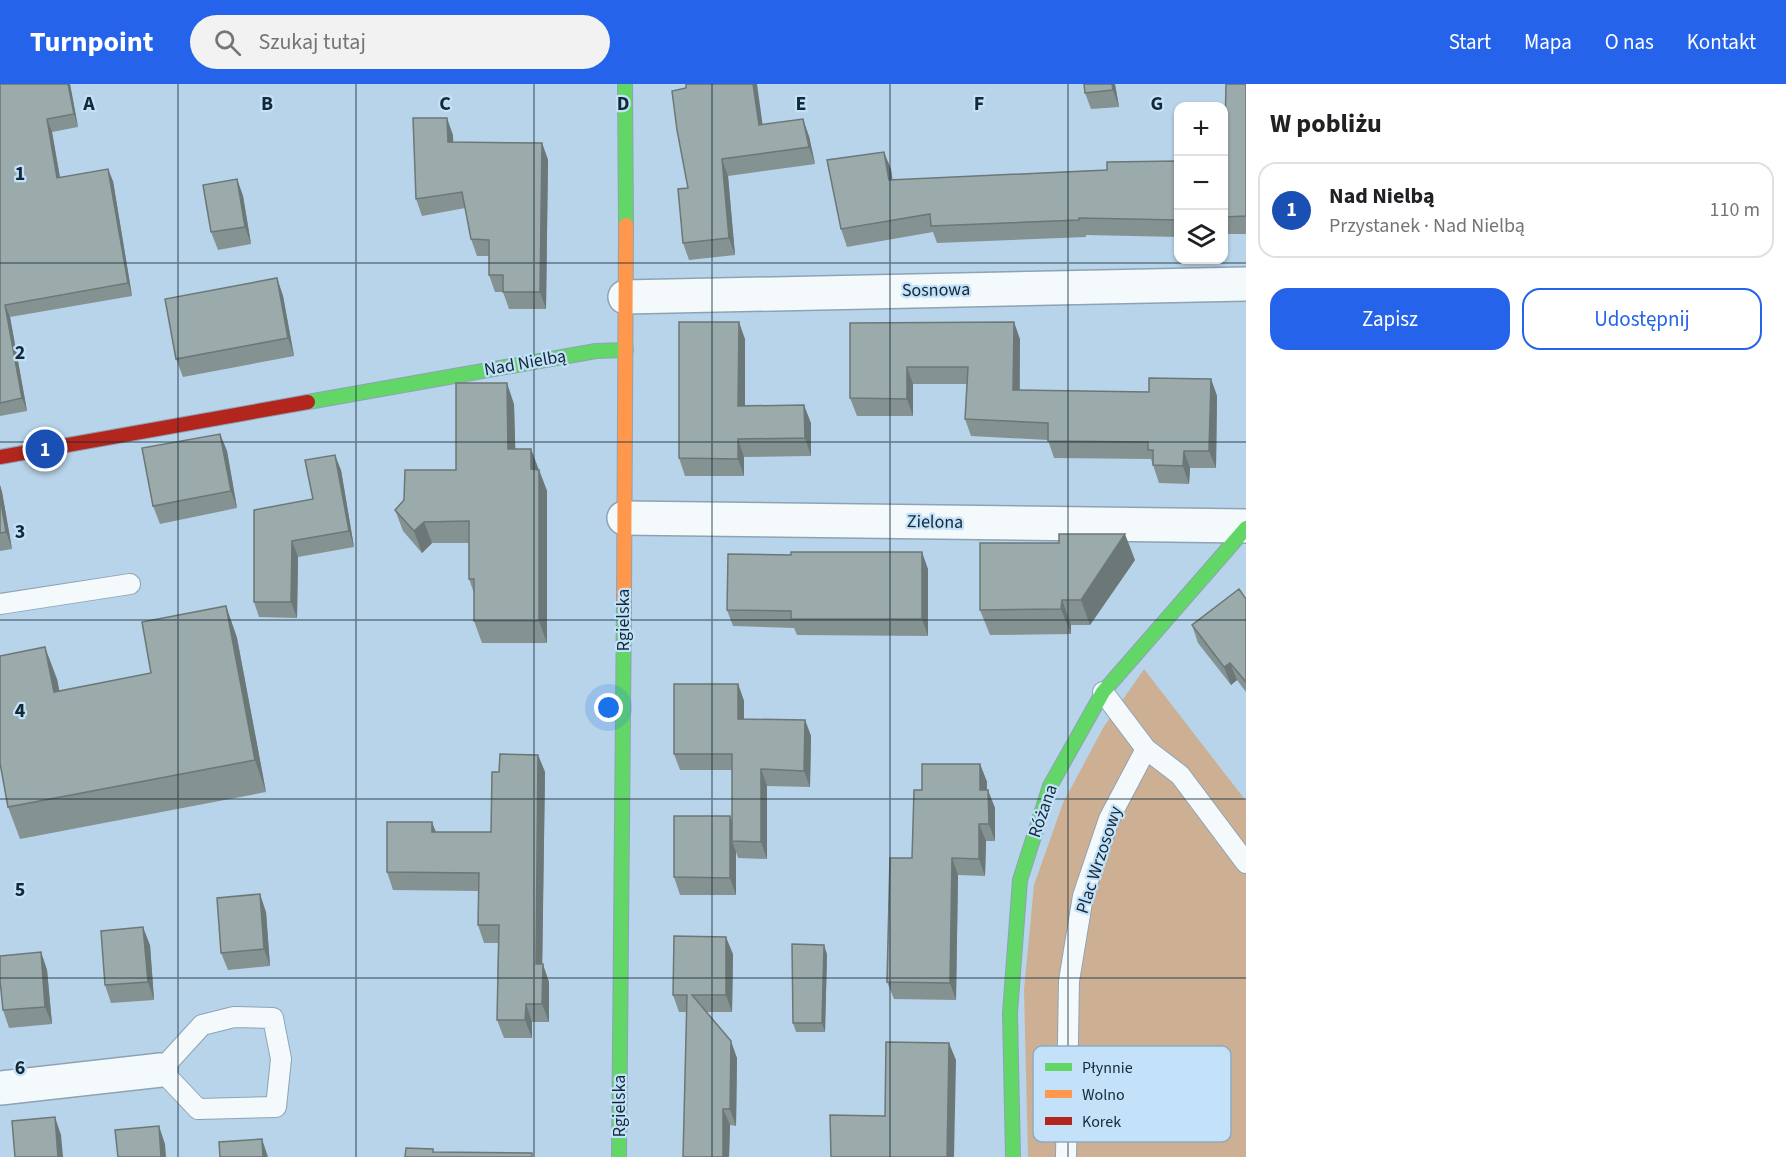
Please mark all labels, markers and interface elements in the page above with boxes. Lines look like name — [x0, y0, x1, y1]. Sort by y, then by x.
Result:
search box — [190, 15, 610, 69]
text: Turnpoint — [30, 22, 154, 62]
icon: search — [211, 26, 244, 59]
text: Szukaj tutaj — [259, 26, 366, 58]
text: Start — [1449, 27, 1491, 57]
text: Mapa — [1524, 27, 1572, 57]
text: O nas — [1605, 27, 1654, 57]
text: Kontakt — [1687, 27, 1756, 57]
text: A — [82, 90, 95, 118]
text: B — [261, 90, 273, 118]
text: C — [439, 90, 451, 118]
text: D — [617, 90, 629, 118]
text: E — [796, 90, 806, 118]
text: F — [974, 90, 984, 118]
text: G — [1151, 90, 1163, 118]
map controls — [1174, 102, 1228, 264]
button: + — [1174, 102, 1228, 156]
text: W pobliżu — [1270, 105, 1382, 142]
button: − — [1174, 156, 1228, 210]
text: 1 — [15, 160, 25, 188]
text: Nad Nielbą — [1329, 180, 1435, 212]
text: 1 — [1286, 196, 1297, 224]
text: 110 m — [1710, 196, 1760, 224]
button: layers — [1174, 210, 1228, 264]
text: Przystanek · Nad Nielbą — [1329, 212, 1525, 240]
street label: Sosnowa — [902, 277, 970, 303]
button: Zapisz — [1270, 288, 1510, 350]
button: Udostępnij — [1522, 288, 1762, 350]
text: 2 — [15, 339, 25, 367]
street label: Nad Nielbą — [482, 344, 568, 382]
pin: 1 — [26, 426, 64, 472]
street label: Zielona — [907, 509, 963, 535]
text: 3 — [15, 518, 25, 546]
street label: Rgielska — [611, 589, 636, 651]
your location — [594, 693, 623, 722]
text: 4 — [15, 697, 26, 725]
street label: Różana — [1022, 781, 1064, 841]
street label: Plac Wrzosowy — [1070, 802, 1128, 917]
text: 5 — [15, 876, 25, 904]
legend — [1033, 1046, 1231, 1142]
text: 6 — [15, 1054, 25, 1082]
text: Płynnie — [1082, 1057, 1133, 1079]
street label: Rgielska — [607, 1075, 632, 1137]
text: Wolno — [1082, 1084, 1125, 1106]
text: Korek — [1082, 1111, 1121, 1133]

